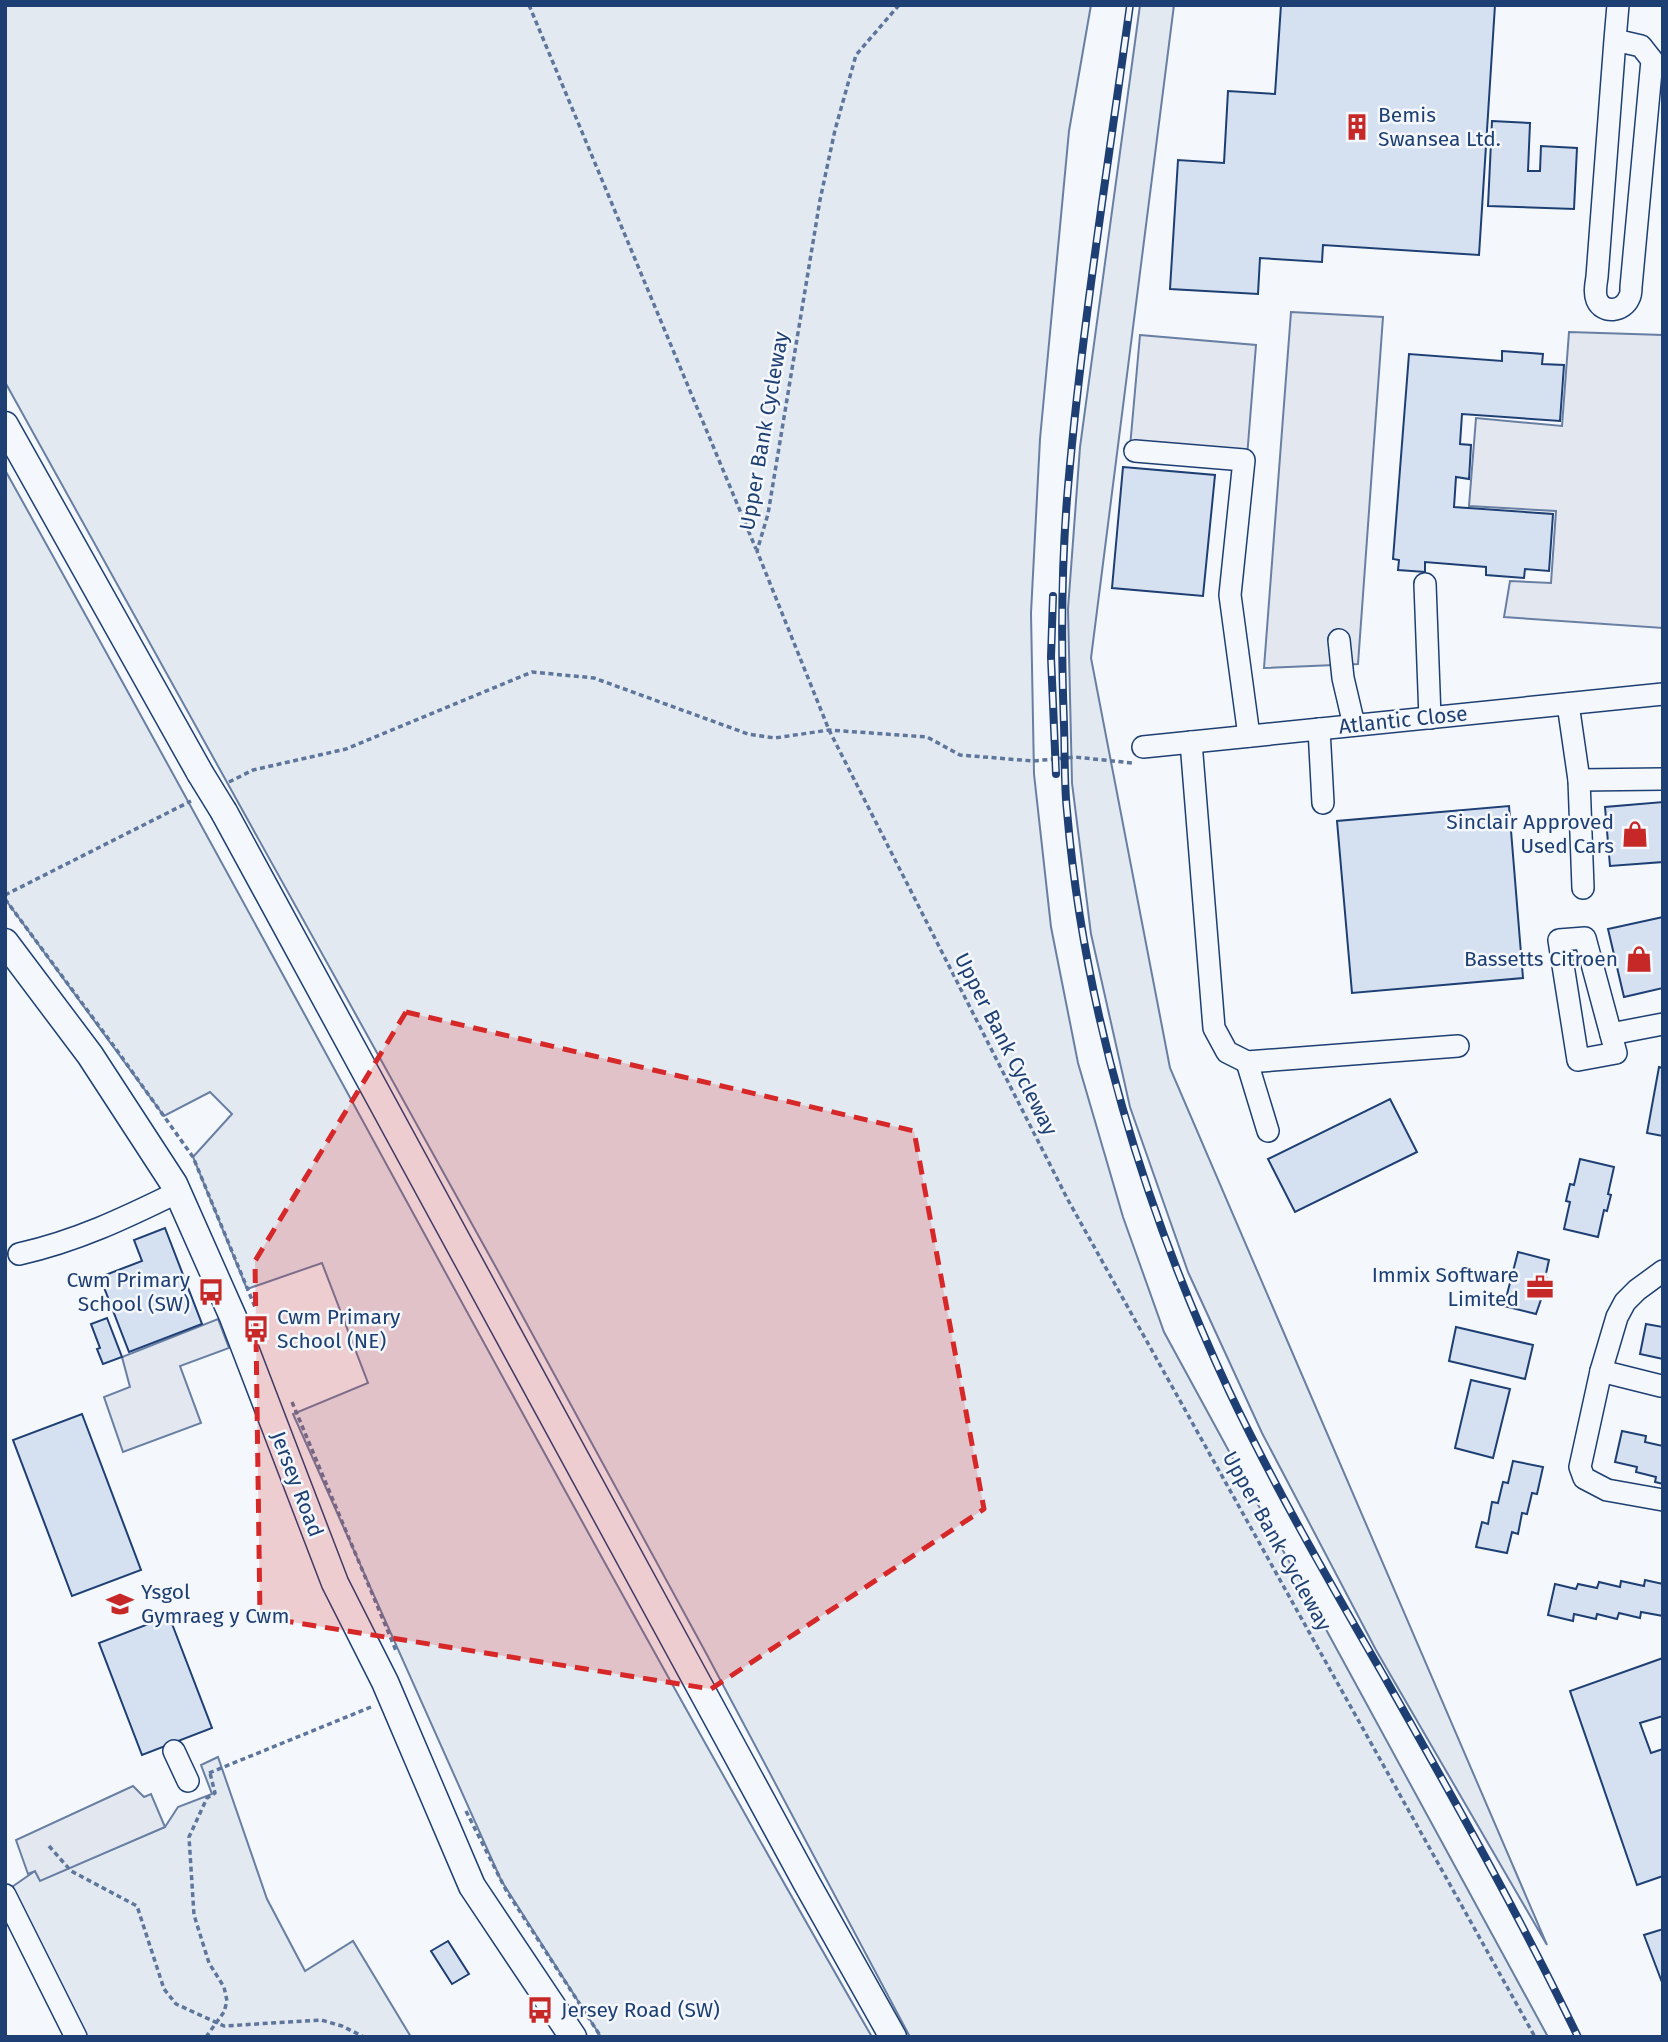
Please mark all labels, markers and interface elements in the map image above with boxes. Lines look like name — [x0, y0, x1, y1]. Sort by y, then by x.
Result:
place label: Bemis Swansea Ltd. — [1378, 102, 1501, 152]
building icon: Bemis Swansea Ltd. — [1342, 112, 1372, 142]
street label: Upper Bank Cycleway — [734, 329, 794, 532]
street label: Atlantic Close — [1337, 700, 1469, 740]
place label: Sinclair Approved Used Cars — [1446, 809, 1614, 859]
shop icon: Sinclair Approved Used Cars — [1620, 819, 1650, 849]
shop icon: Bassetts Citroen — [1624, 944, 1654, 974]
place label: Bassetts Citroen — [1464, 946, 1618, 972]
street label: Upper Bank Cycleway — [949, 948, 1064, 1140]
place label: Immix Software Limited — [1372, 1262, 1519, 1312]
place label: Cwm Primary School (SW) — [67, 1267, 191, 1317]
office icon: Immix Software Limited — [1525, 1272, 1555, 1302]
bus stop icon: Cwm Primary School (SW) — [196, 1277, 226, 1307]
place label: Cwm Primary School (NE) — [277, 1304, 401, 1354]
bus stop icon: Cwm Primary School (NE) — [241, 1314, 271, 1344]
street label: Jersey Road — [265, 1427, 329, 1541]
street label: Upper Bank Cycleway — [1217, 1447, 1338, 1636]
place label: Ysgol Gymraeg y Cwm — [141, 1579, 289, 1629]
school or university icon: Ysgol Gymraeg y Cwm — [105, 1589, 135, 1619]
bus stop icon: Jersey Road (SW) — [525, 1995, 555, 2025]
place label: Jersey Road (SW) — [561, 1997, 720, 2023]

